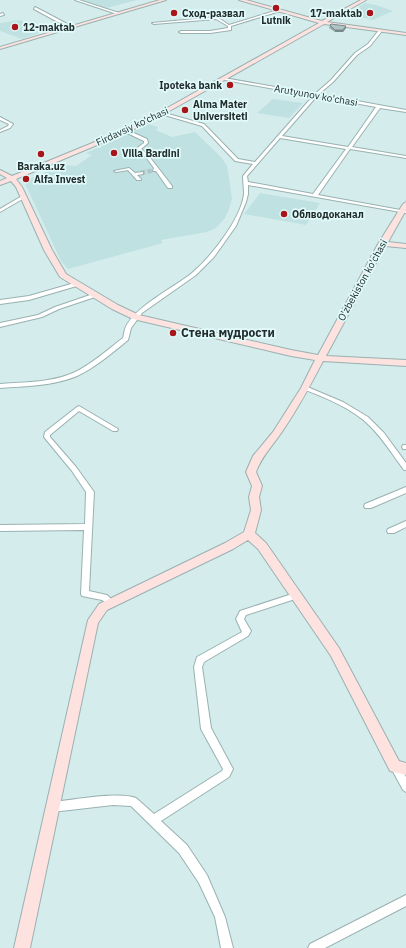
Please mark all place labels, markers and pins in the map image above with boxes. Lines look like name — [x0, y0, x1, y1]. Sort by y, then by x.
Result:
marker: Lutnik — [271, 3, 281, 13]
place label: Сход-развал — [182, 7, 245, 20]
place label: 17-maktab — [310, 7, 362, 20]
marker: Сход-развал — [169, 8, 179, 18]
marker: 17-maktab — [365, 8, 375, 18]
place label: Lutnik — [261, 14, 291, 27]
place label: 12-maktab — [23, 21, 75, 34]
marker: 12-maktab — [10, 22, 20, 32]
place label: Ipoteka bank — [159, 79, 222, 92]
marker: Ipoteka bank — [225, 80, 235, 90]
place label: Alma Mater Universiteti — [193, 98, 248, 123]
marker: Alma Mater Universiteti — [180, 105, 190, 115]
place label: Villa Bardini — [122, 147, 180, 160]
marker: Villa Bardini — [109, 148, 119, 158]
marker: Baraka.uz — [36, 149, 46, 159]
place label: Baraka.uz — [17, 160, 65, 173]
place label: Alfa Invest — [34, 173, 86, 186]
marker: Alfa Invest — [21, 174, 31, 184]
place label: Облводоканал — [292, 208, 364, 221]
marker: Облводоканал — [279, 209, 289, 219]
place label: Стена мудрости — [181, 325, 275, 340]
marker: Стена мудрости — [168, 328, 178, 338]

